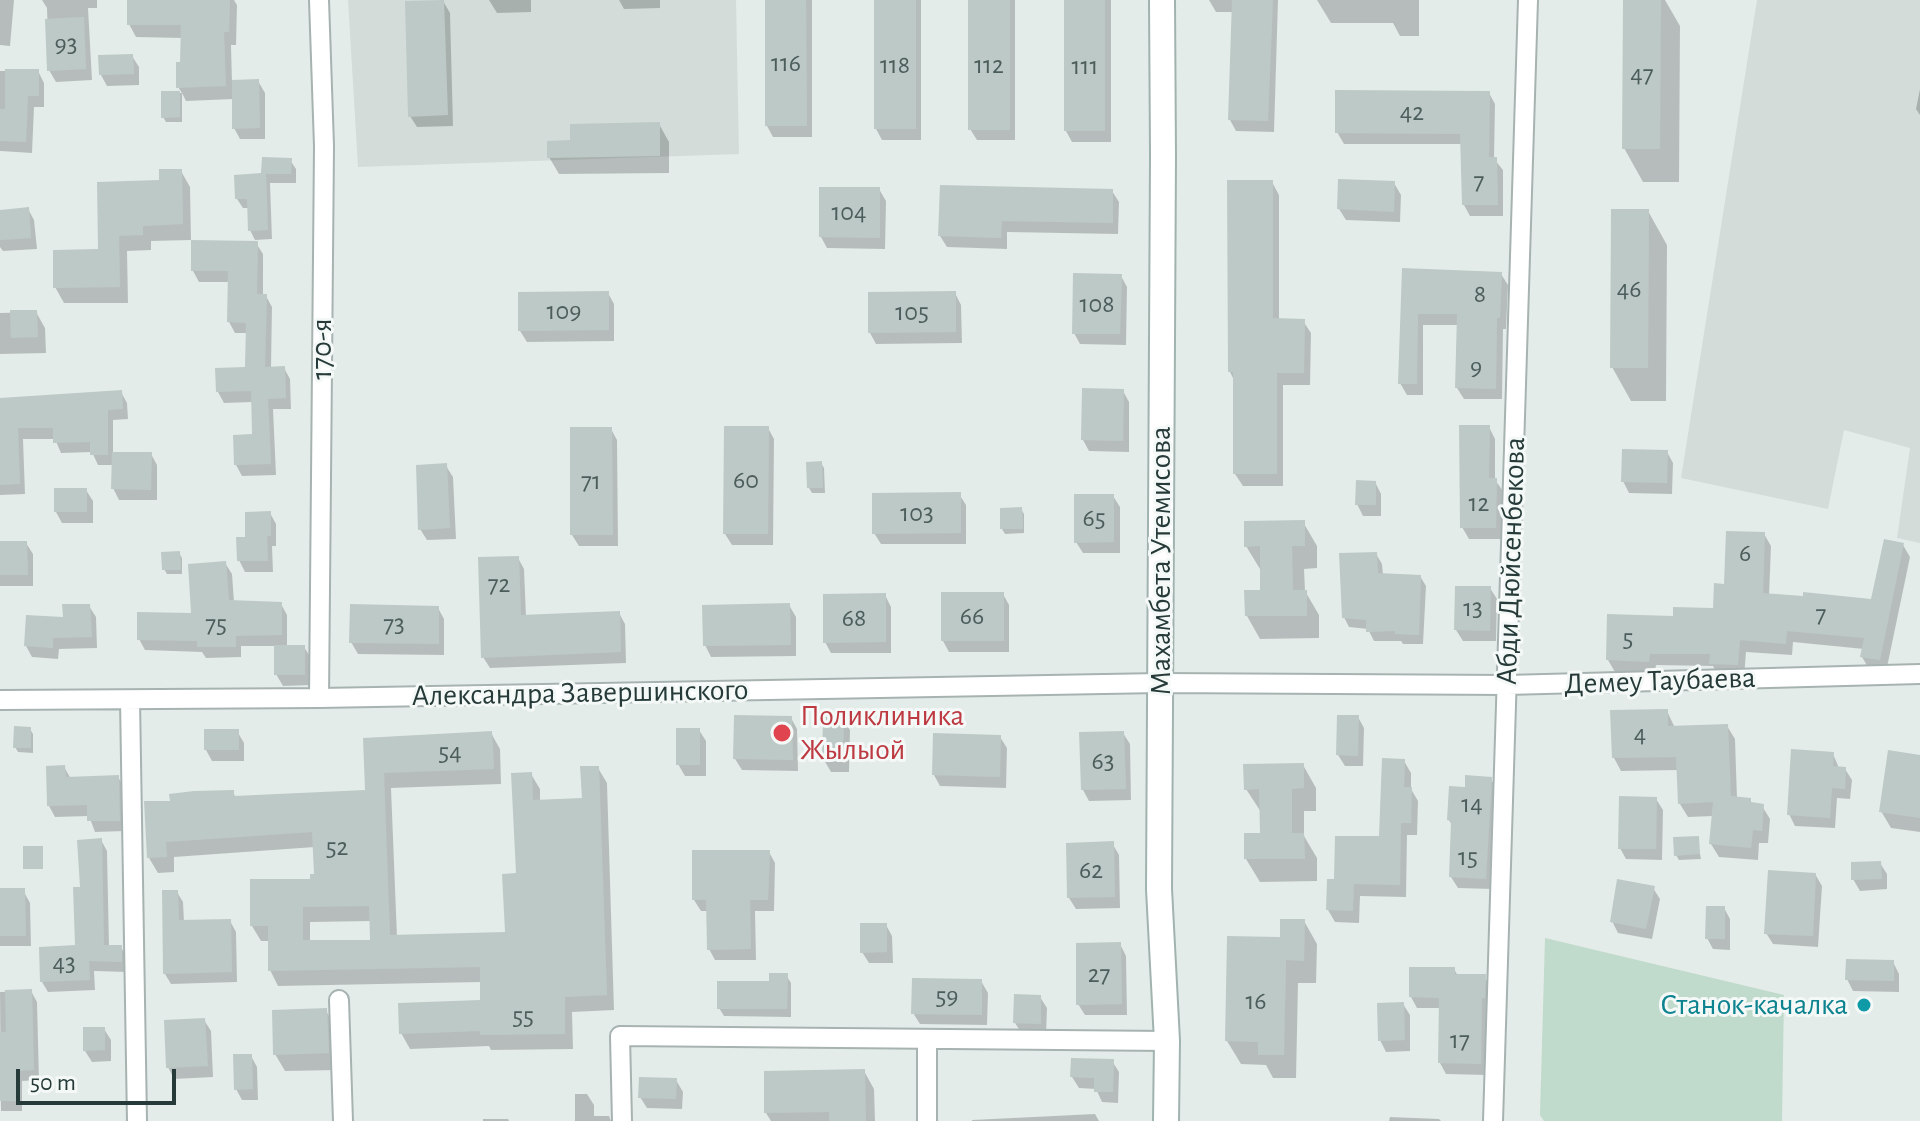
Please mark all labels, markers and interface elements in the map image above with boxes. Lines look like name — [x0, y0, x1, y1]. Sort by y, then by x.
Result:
house number: 93 — [55, 28, 77, 60]
house number: 116 — [771, 47, 801, 79]
house number: 118 — [880, 49, 910, 81]
house number: 112 — [974, 49, 1004, 81]
house number: 111 — [1072, 50, 1098, 82]
house number: 47 — [1630, 58, 1654, 90]
house number: 42 — [1400, 96, 1424, 128]
house number: 7 — [1474, 165, 1484, 197]
house number: 104 — [831, 196, 867, 228]
house number: 46 — [1617, 273, 1641, 305]
house number: 8 — [1474, 278, 1486, 310]
house number: 108 — [1080, 288, 1114, 320]
house number: 109 — [547, 295, 581, 327]
house number: 105 — [895, 296, 929, 328]
street label: 170-я — [304, 318, 340, 380]
house number: 9 — [1470, 351, 1482, 383]
street label: Махамбета Утемисова — [1143, 426, 1179, 696]
street label: Абди Дюйсенбекова — [1489, 436, 1533, 686]
house number: 60 — [733, 464, 759, 496]
house number: 71 — [581, 465, 601, 497]
house number: 12 — [1469, 487, 1489, 519]
house number: 103 — [900, 497, 934, 529]
house number: 65 — [1082, 502, 1106, 534]
house number: 6 — [1739, 537, 1751, 569]
house number: 72 — [488, 568, 510, 600]
house number: 13 — [1463, 592, 1483, 624]
house number: 7 — [1816, 598, 1826, 630]
house number: 66 — [960, 600, 984, 632]
house number: 68 — [842, 602, 866, 634]
house number: 75 — [205, 608, 227, 640]
house number: 73 — [383, 608, 405, 640]
house number: 5 — [1623, 622, 1633, 654]
street label: Демеу Таубаева — [1564, 660, 1756, 702]
street label: Александра Завершинского — [411, 672, 749, 714]
place label: Поликлиника Жылыой — [800, 698, 964, 768]
house number: 4 — [1634, 718, 1646, 750]
marker: Поликлиника Жылыой — [771, 722, 793, 744]
house number: 54 — [438, 736, 462, 768]
house number: 63 — [1092, 745, 1114, 777]
house number: 14 — [1461, 788, 1483, 820]
house number: 52 — [326, 831, 348, 863]
house number: 15 — [1458, 841, 1478, 873]
house number: 62 — [1079, 854, 1103, 886]
house number: 43 — [52, 947, 76, 979]
house number: 27 — [1088, 958, 1110, 990]
house number: 59 — [935, 980, 959, 1012]
house number: 16 — [1245, 985, 1267, 1017]
place label: Станок-качалка — [1660, 987, 1848, 1023]
marker: Станок-качалка — [1855, 996, 1873, 1014]
house number: 55 — [512, 1000, 534, 1032]
house number: 17 — [1450, 1024, 1470, 1056]
scale bar — [20, 1053, 180, 1103]
text: 50 m — [30, 1071, 76, 1095]

